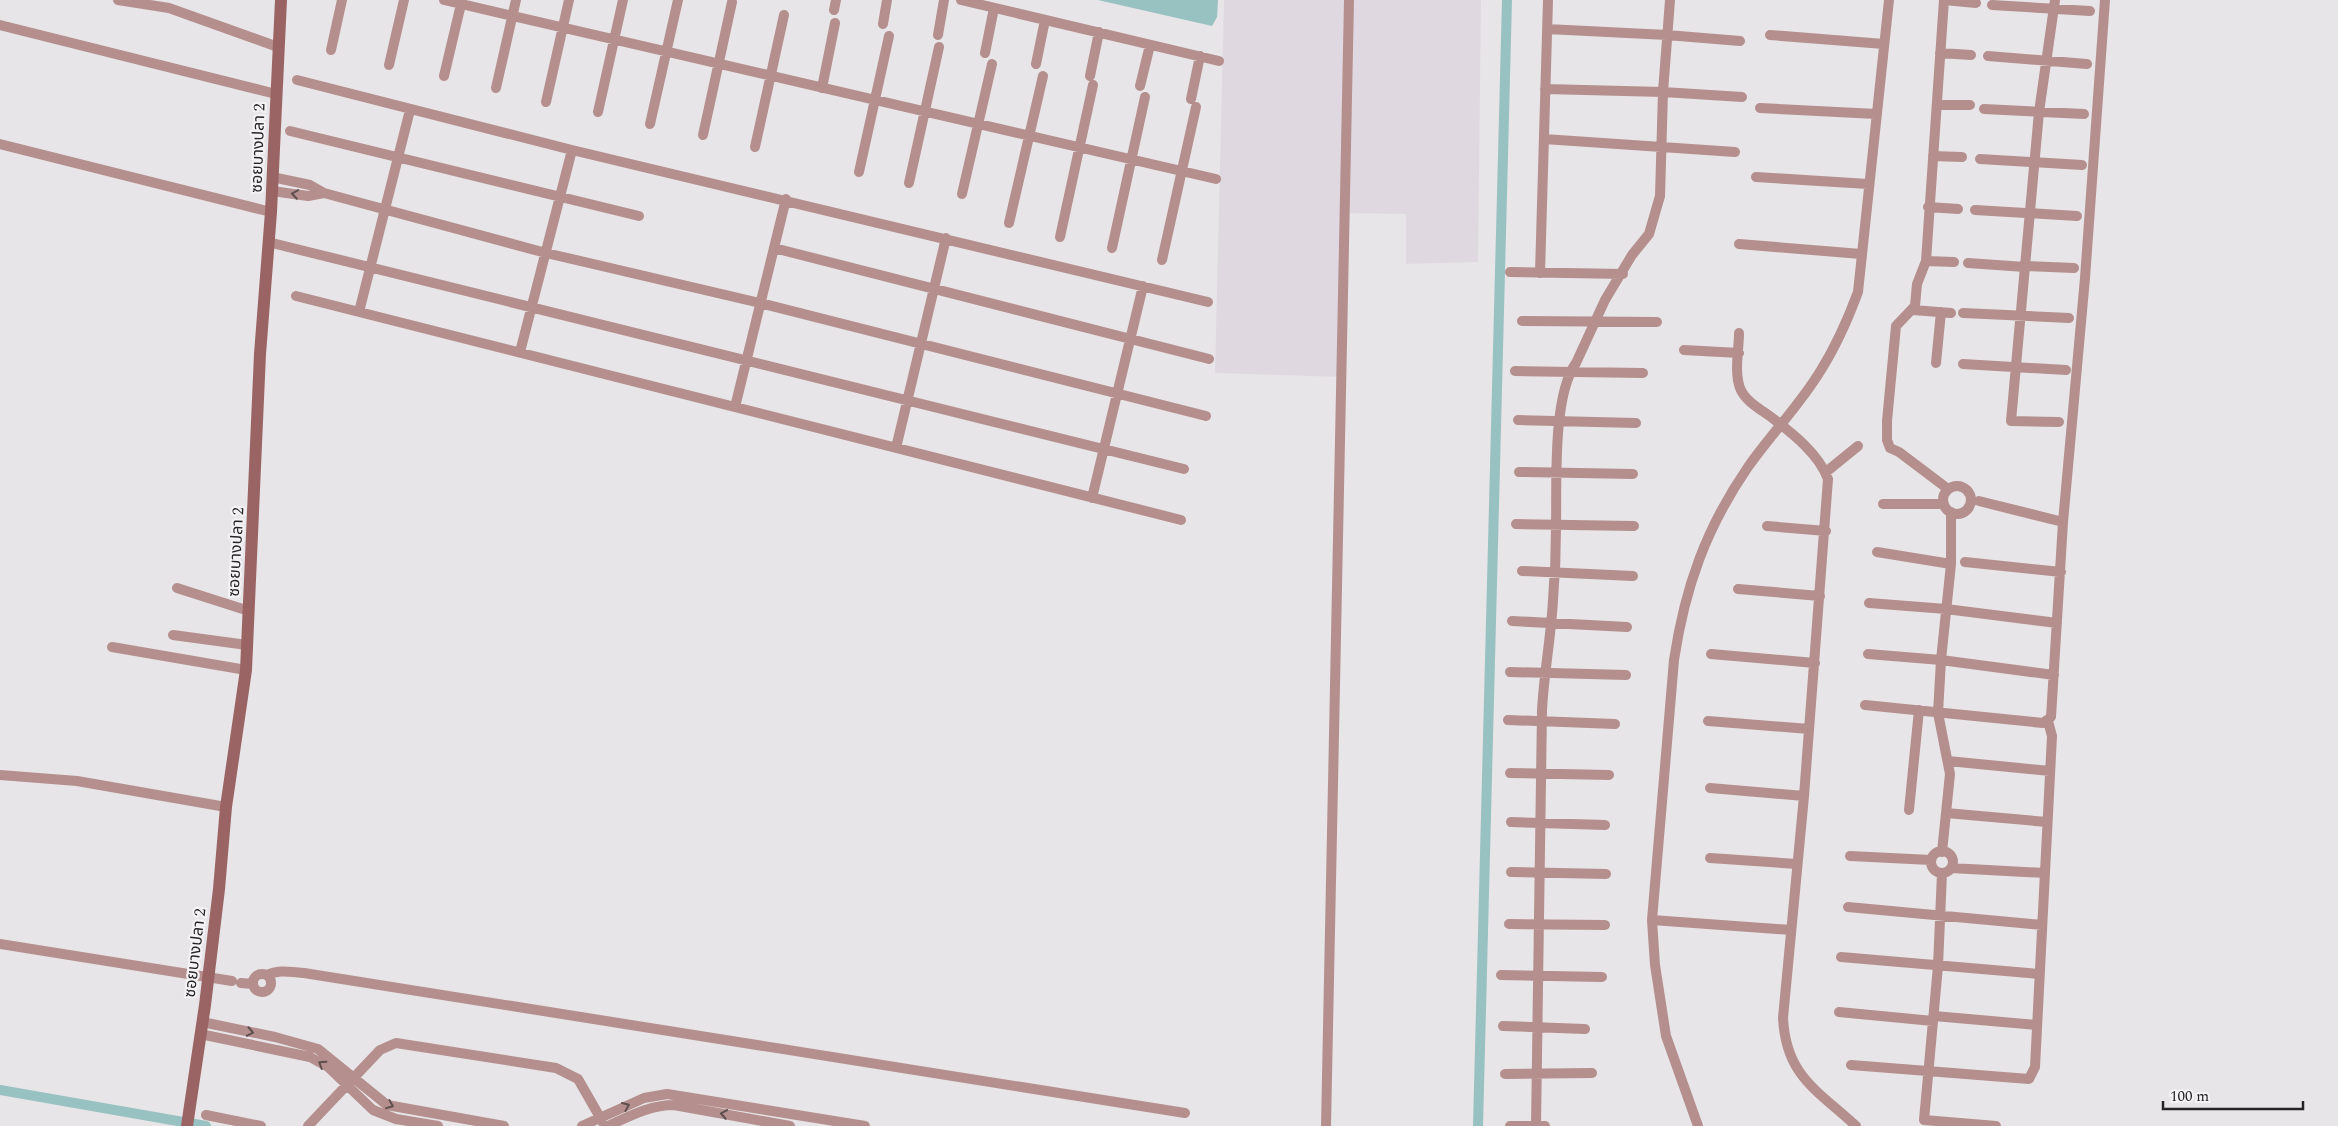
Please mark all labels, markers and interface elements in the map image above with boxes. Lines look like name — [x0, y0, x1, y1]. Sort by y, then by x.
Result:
street label: ซอยบางปลา 2 — [244, 103, 272, 193]
one-way arrow — [291, 190, 300, 200]
street label: ซอยบางปลา 2 — [222, 507, 250, 597]
street label: ซอยบางปลา 2 — [178, 907, 212, 999]
one-way arrow — [246, 1026, 254, 1037]
one-way arrow — [318, 1061, 327, 1070]
scale bar — [2163, 1078, 2303, 1110]
text: 100 m — [2170, 1085, 2209, 1108]
one-way arrow — [385, 1099, 394, 1109]
one-way arrow — [621, 1101, 630, 1112]
one-way arrow — [720, 1110, 729, 1120]

